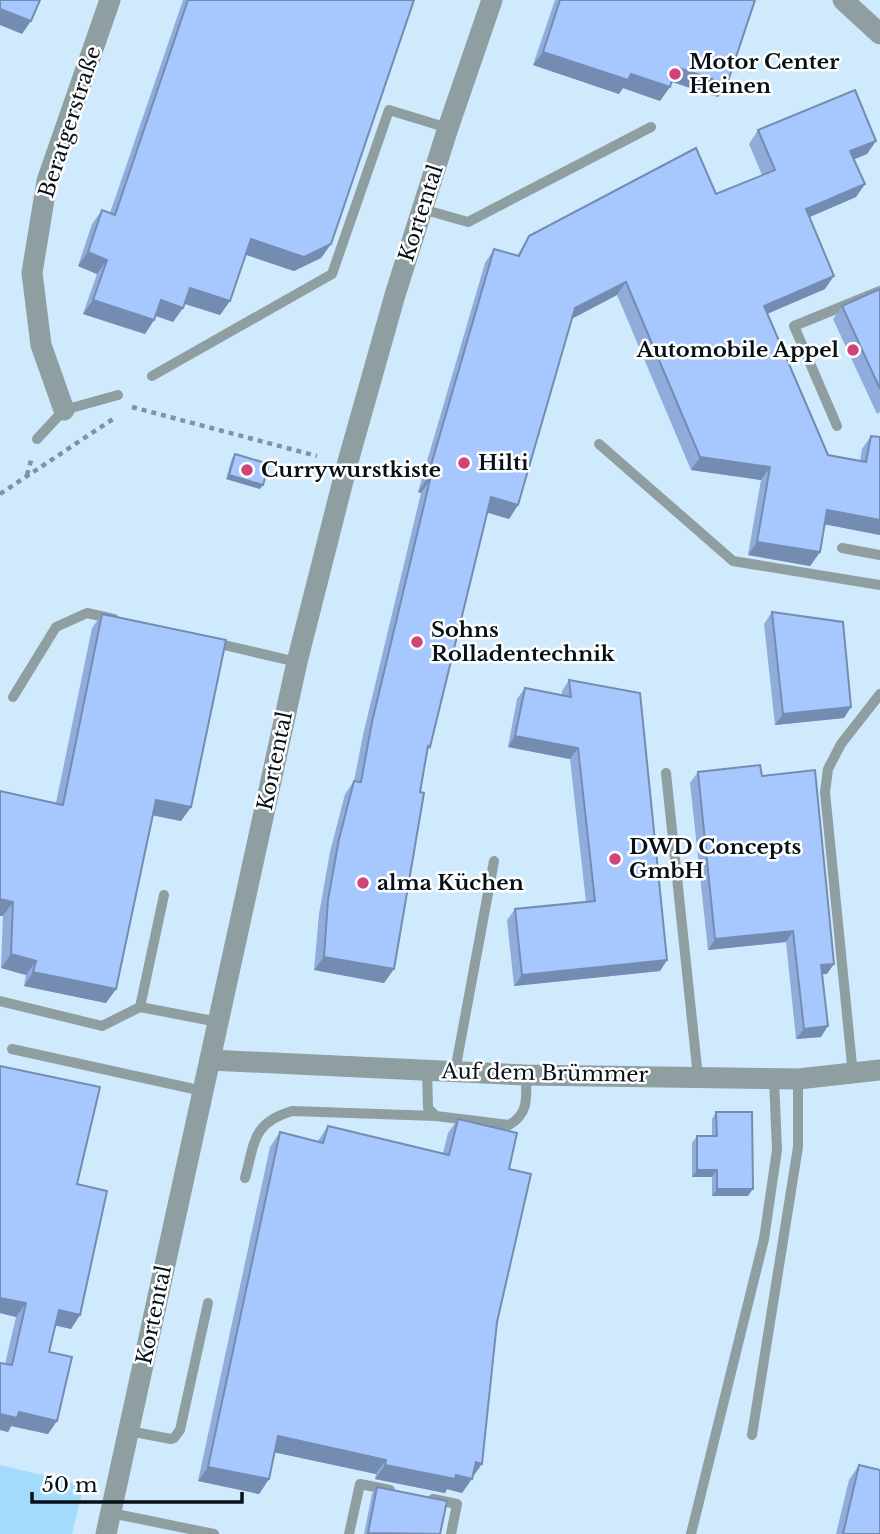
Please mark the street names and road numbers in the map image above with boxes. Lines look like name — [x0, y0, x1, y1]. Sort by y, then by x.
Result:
street label: Beratgerstraße — [33, 43, 107, 201]
street label: Kortental — [393, 161, 449, 265]
street label: Kortental — [252, 709, 298, 813]
street label: Auf dem Brümmer — [440, 1058, 649, 1088]
street label: Kortental — [131, 1263, 177, 1367]

